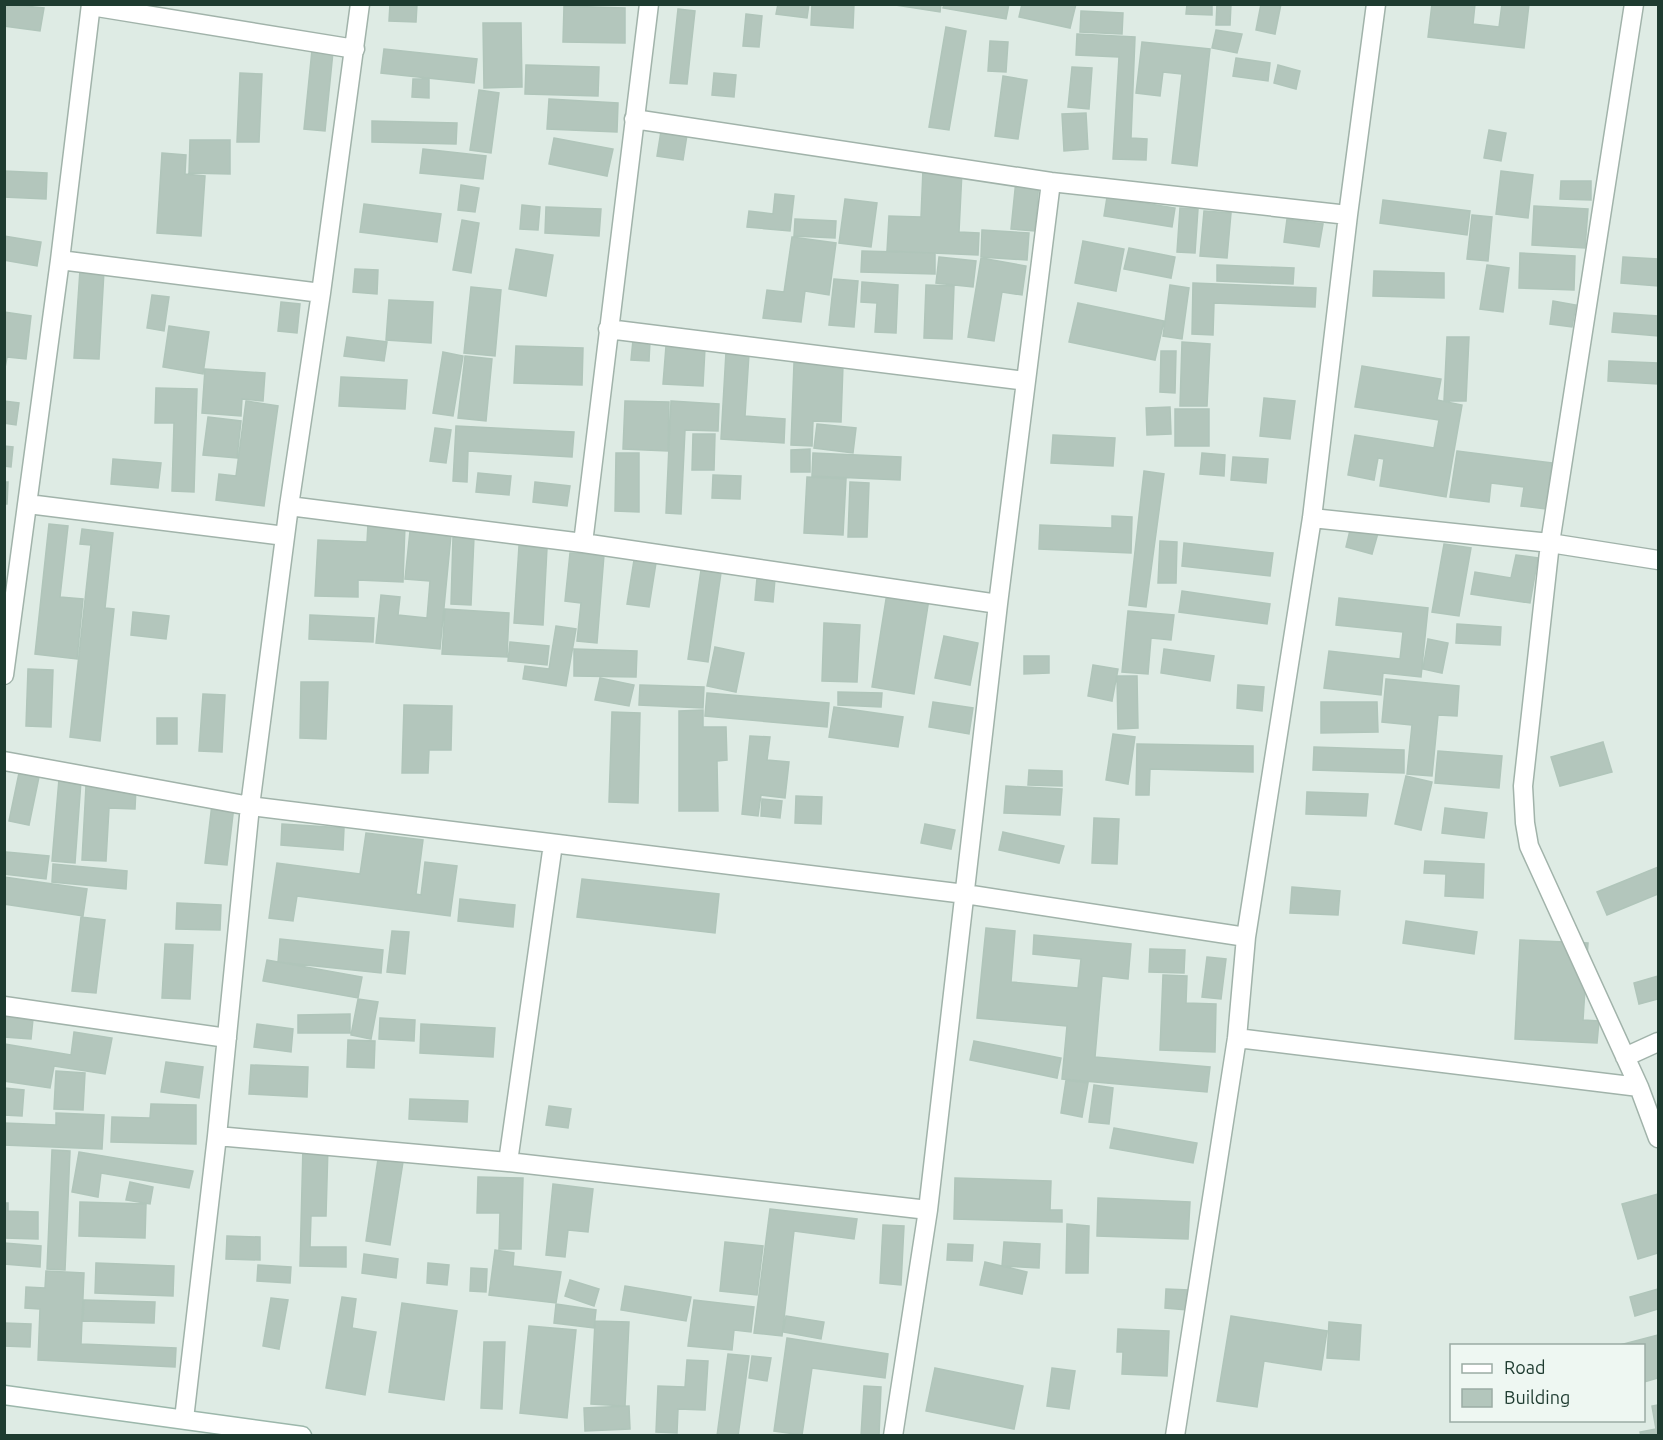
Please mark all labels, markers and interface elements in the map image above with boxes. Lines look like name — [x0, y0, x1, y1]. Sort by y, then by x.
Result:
legend — [1450, 1344, 1645, 1422]
text: Road — [1504, 1357, 1546, 1377]
text: Building — [1504, 1387, 1570, 1407]

